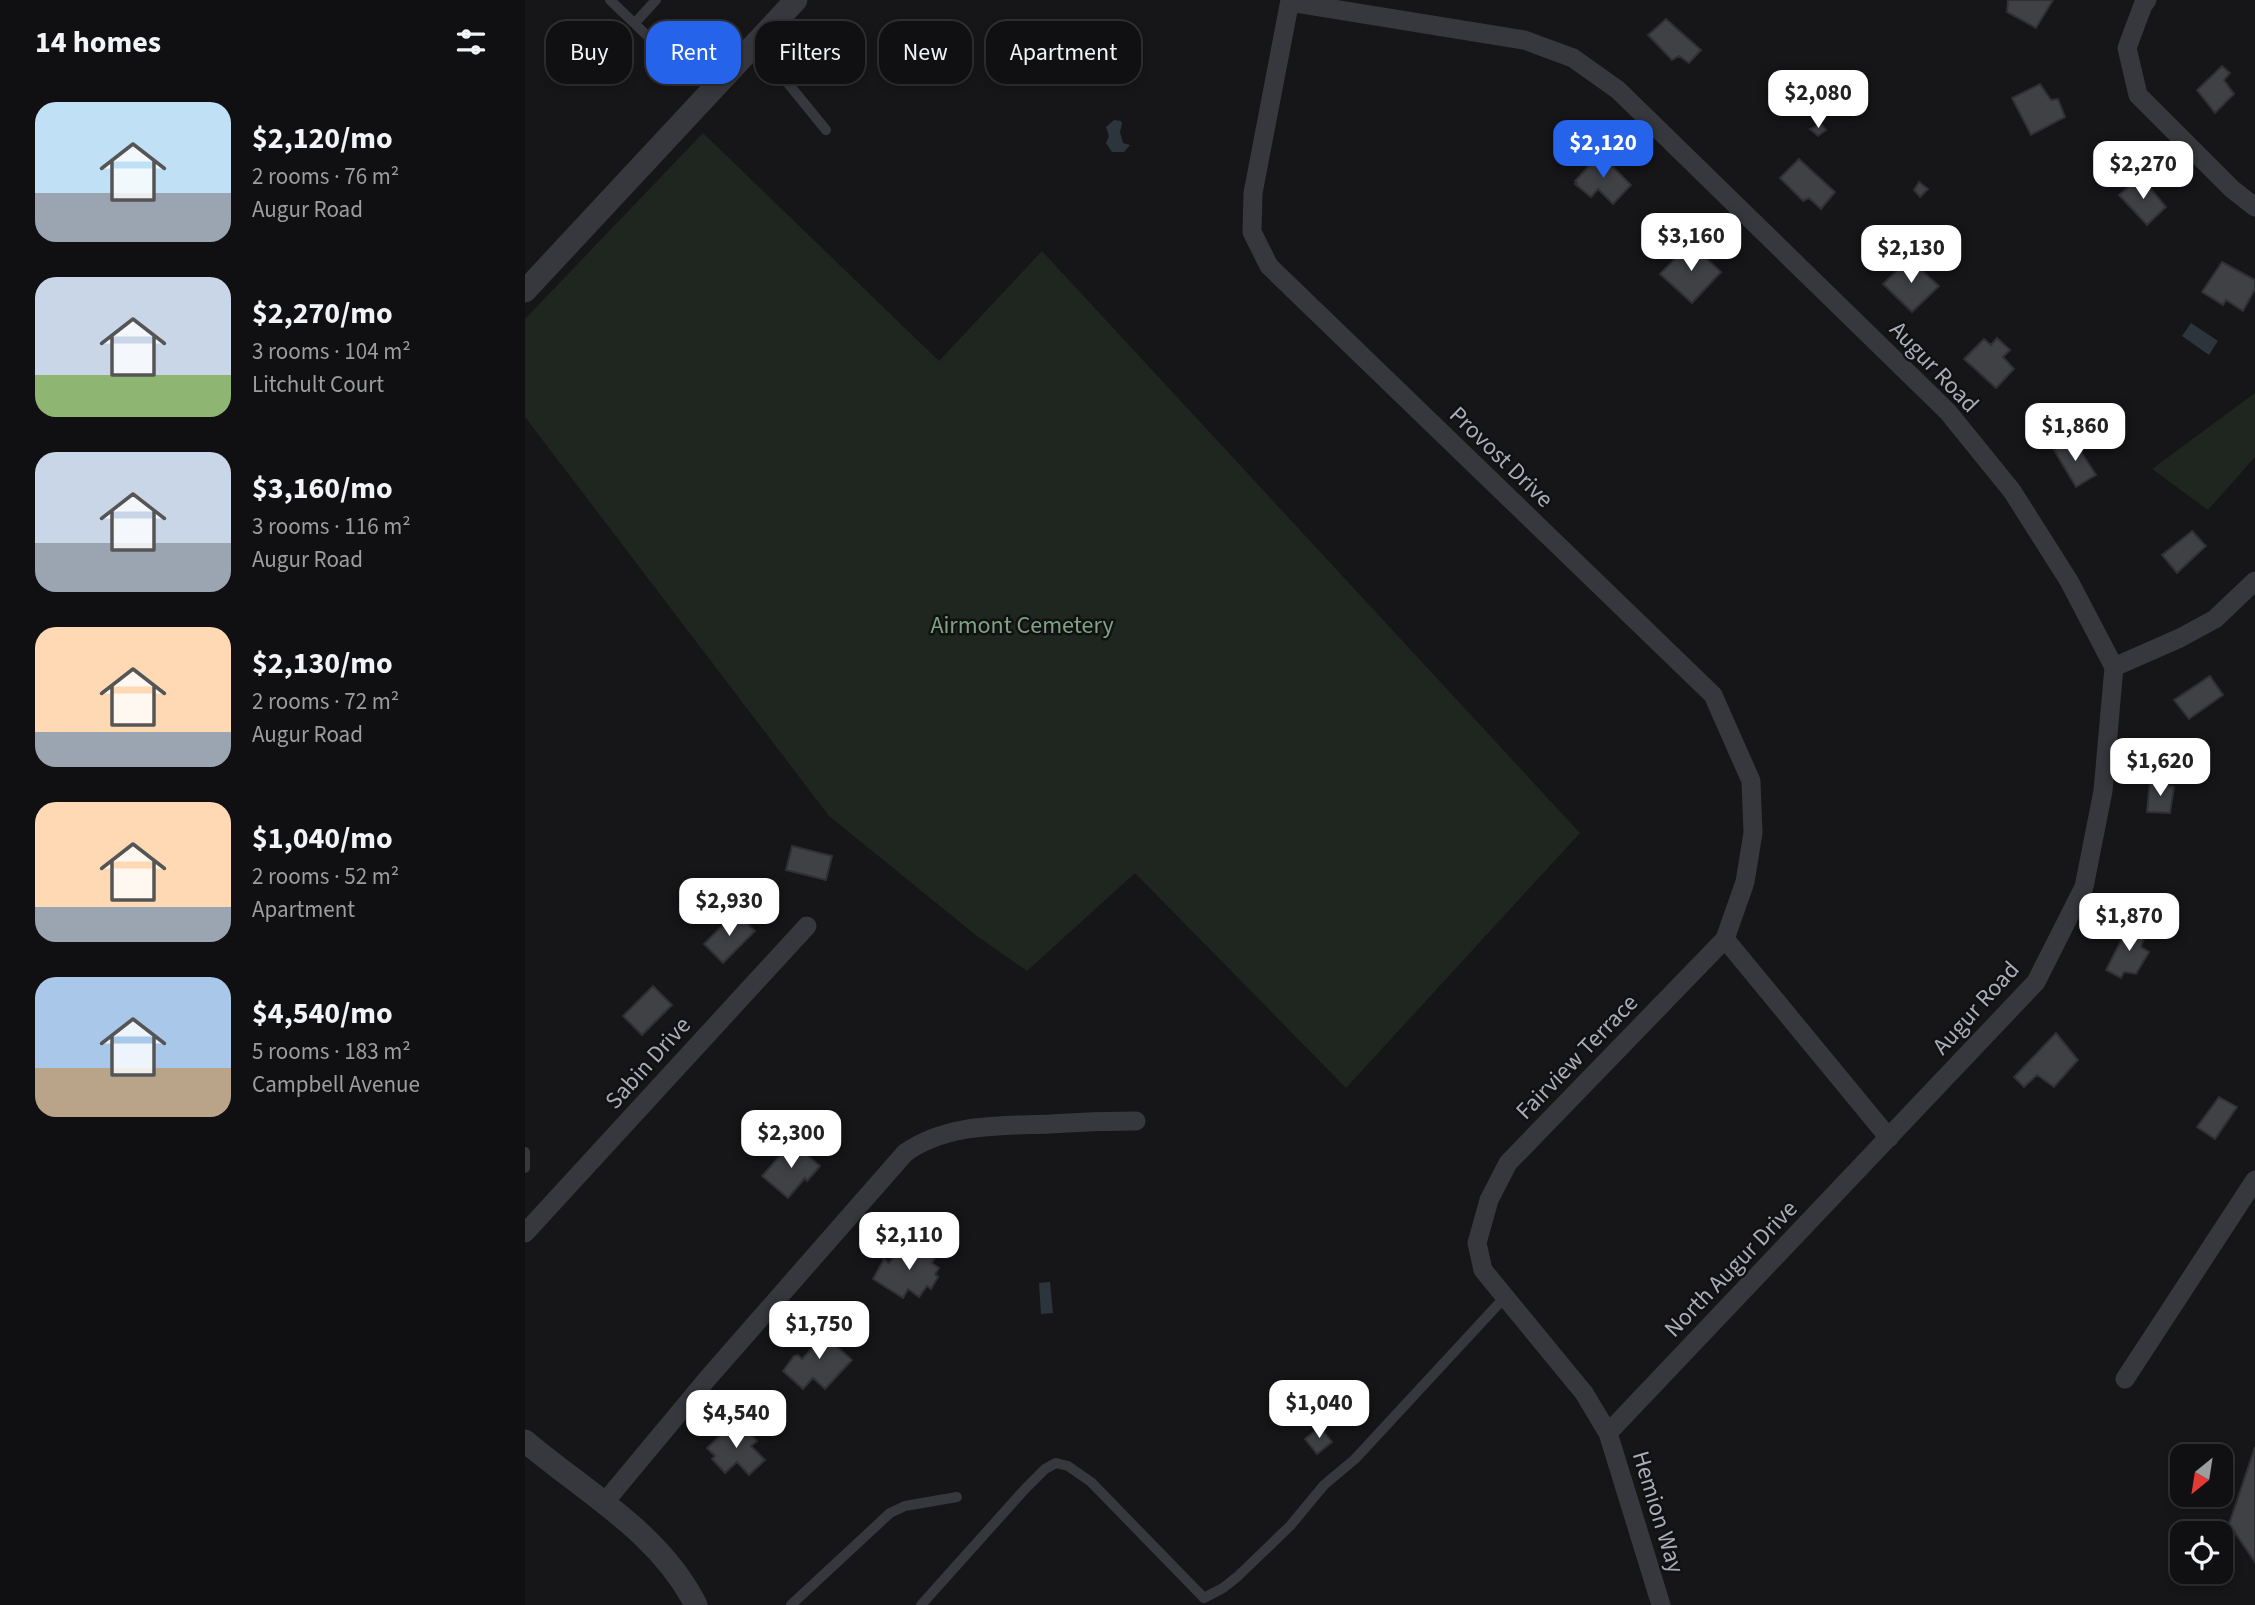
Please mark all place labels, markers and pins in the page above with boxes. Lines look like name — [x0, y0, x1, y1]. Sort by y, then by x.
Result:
pin: $2,080 — [1761, 71, 1875, 130]
pin: $2,120 — [1546, 120, 1660, 180]
pin: $2,270 — [2086, 142, 2200, 201]
pin: $3,160 — [1634, 214, 1748, 273]
pin: $2,130 — [1854, 226, 1968, 285]
pin: $1,860 — [2018, 404, 2132, 463]
pin: $1,620 — [2103, 738, 2217, 798]
pin: $2,930 — [672, 878, 786, 938]
pin: $1,870 — [2072, 894, 2186, 953]
pin: $2,300 — [734, 1110, 848, 1170]
pin: $2,110 — [852, 1212, 966, 1272]
pin: $1,750 — [762, 1302, 876, 1361]
pin: $1,040 — [1262, 1380, 1376, 1440]
pin: $4,540 — [679, 1390, 793, 1450]

